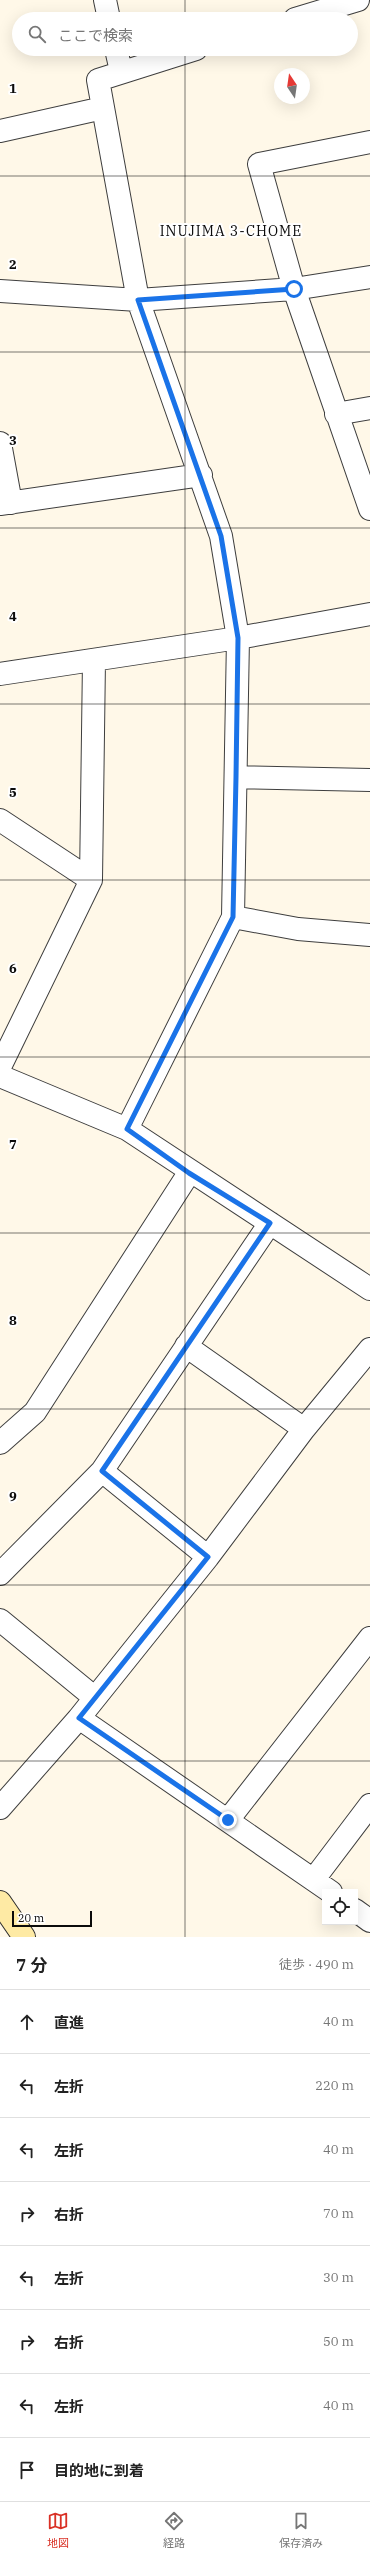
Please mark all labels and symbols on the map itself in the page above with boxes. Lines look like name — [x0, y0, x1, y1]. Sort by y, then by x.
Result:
north arrow — [274, 68, 310, 104]
text: 1 — [9, 80, 17, 97]
district label: INUJIMA 3-CHOME — [160, 222, 302, 240]
text: 2 — [9, 256, 17, 273]
route start — [285, 280, 303, 298]
text: 3 — [9, 432, 17, 449]
text: 4 — [9, 608, 17, 625]
text: 5 — [9, 784, 17, 801]
text: 6 — [9, 960, 17, 977]
text: 7 — [9, 1136, 17, 1153]
text: 8 — [9, 1312, 17, 1329]
text: 9 — [9, 1488, 17, 1505]
route end — [219, 1811, 237, 1829]
scale bar — [12, 1909, 92, 1928]

